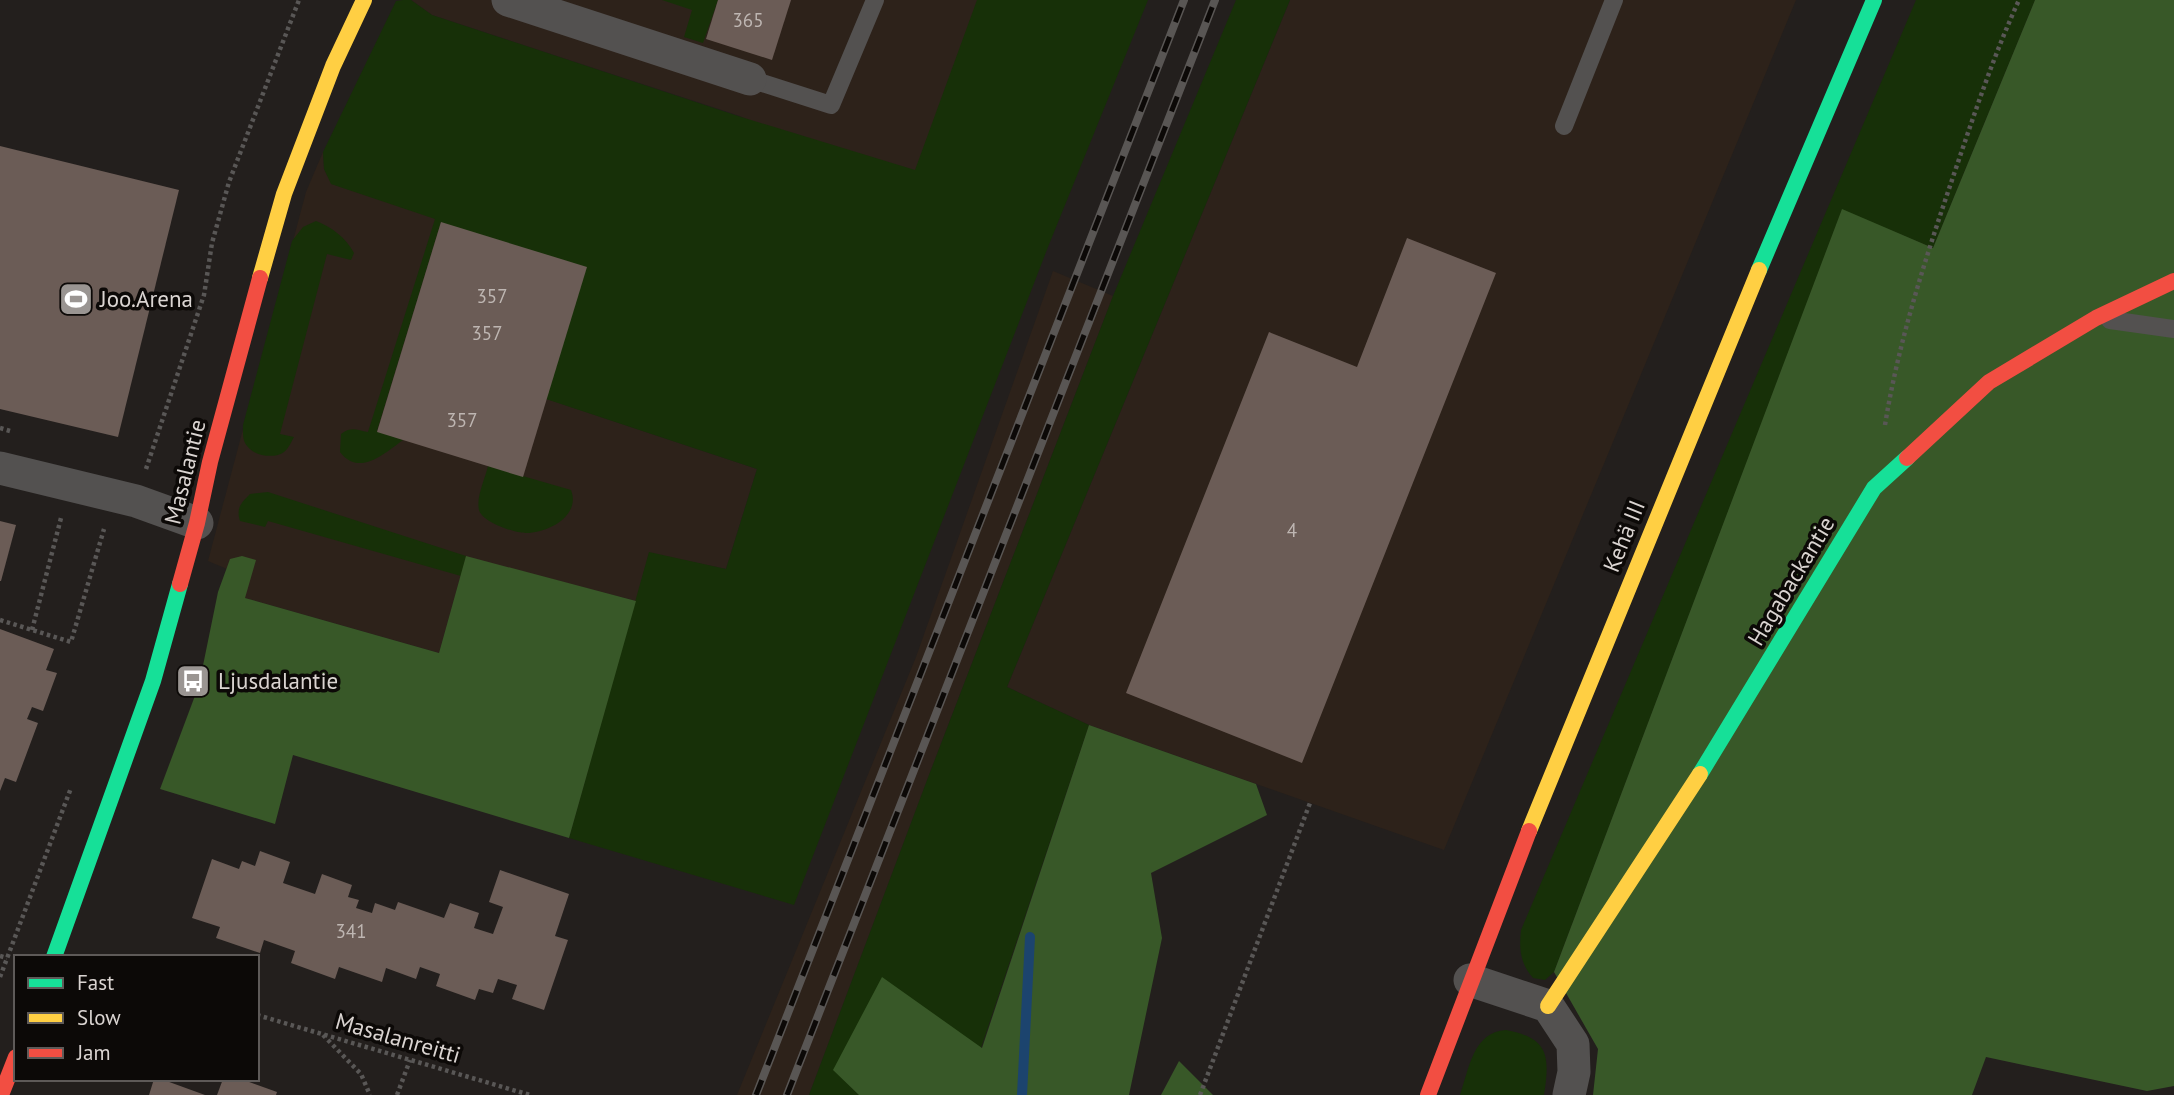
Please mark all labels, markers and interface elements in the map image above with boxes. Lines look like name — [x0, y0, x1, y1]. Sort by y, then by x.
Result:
house number: 365 — [732, 8, 764, 32]
sports icon: Joo.Arena — [57, 280, 95, 318]
place label: Joo.Arena — [99, 284, 193, 313]
house number: 357 — [476, 284, 508, 308]
house number: 357 — [471, 321, 503, 345]
house number: 357 — [446, 408, 478, 432]
street label: Masalantie — [157, 416, 212, 527]
street label: Kehä III — [1596, 496, 1651, 576]
street label: Hagabackantie — [1741, 511, 1840, 651]
house number: 4 — [1287, 518, 1297, 542]
bus stop icon: Ljusdalantie — [174, 662, 212, 700]
place label: Ljusdalantie — [218, 666, 338, 695]
house number: 341 — [335, 919, 367, 943]
legend — [14, 955, 259, 1081]
text: Fast — [77, 969, 114, 996]
text: Slow — [77, 1004, 121, 1031]
street label: Masalanreitti — [332, 1006, 464, 1069]
text: Jam — [76, 1039, 111, 1066]

